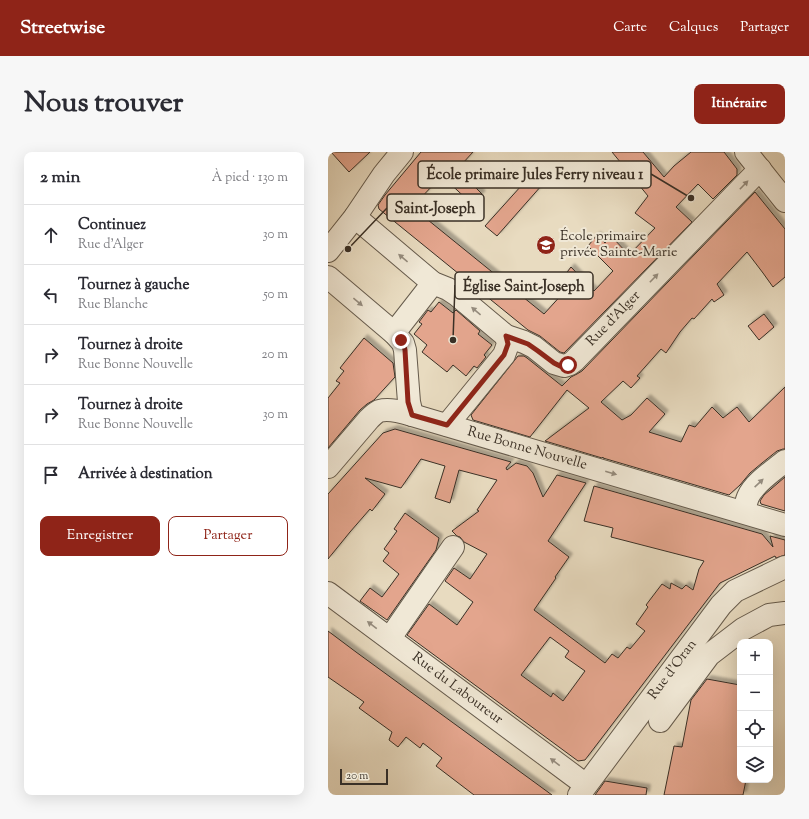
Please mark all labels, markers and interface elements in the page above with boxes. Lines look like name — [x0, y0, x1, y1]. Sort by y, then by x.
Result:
text: Streetwise — [20, 15, 105, 42]
text: Carte — [613, 18, 647, 38]
text: Calques — [669, 18, 718, 38]
text: Partager — [740, 18, 789, 38]
text: Nous trouver — [24, 84, 183, 124]
button: Itinéraire — [694, 84, 785, 124]
callout: École primaire Jules Ferry niveau 1 — [418, 161, 651, 188]
text: École primaire Jules Ferry niveau 1 — [427, 163, 644, 186]
text: 2 min — [40, 166, 81, 190]
text: À pied · 130 m — [212, 169, 288, 187]
one-way arrow — [739, 180, 749, 190]
callout: Saint-Joseph — [387, 194, 484, 221]
text: Saint-Joseph — [395, 199, 476, 220]
text: Continuez — [78, 215, 146, 236]
icon: ahead — [40, 224, 62, 246]
text: 30 m — [262, 226, 288, 244]
place label: École primaire privée Sainte-Marie — [560, 227, 677, 263]
school or university icon: École primaire privée Sainte-Marie — [535, 234, 557, 256]
text: Rue d'Alger — [78, 236, 144, 254]
one-way arrow — [398, 253, 409, 262]
callout: Église Saint-Joseph — [455, 272, 593, 299]
one-way arrow — [649, 273, 659, 283]
text: Tournez à gauche — [78, 275, 189, 296]
text: Église Saint-Joseph — [463, 275, 585, 298]
icon: left — [40, 284, 62, 306]
text: 50 m — [263, 286, 288, 304]
street label: Rue d'Alger — [582, 286, 646, 351]
text: Rue Blanche — [78, 296, 148, 314]
one-way arrow — [353, 298, 363, 307]
one-way arrow — [471, 306, 481, 315]
route end — [392, 331, 410, 349]
text: Tournez à droite — [78, 335, 183, 356]
icon: right — [40, 344, 62, 366]
text: 20 m — [262, 346, 288, 364]
text: Rue Bonne Nouvelle — [78, 356, 193, 374]
route start — [559, 356, 577, 374]
text: Tournez à droite — [78, 395, 183, 416]
icon: right — [40, 404, 62, 426]
text: 30 m — [262, 406, 288, 424]
text: Rue Bonne Nouvelle — [78, 416, 193, 434]
street label: Rue Bonne Nouvelle — [465, 422, 589, 476]
icon: arrive — [40, 464, 62, 486]
text: Arrivée à destination — [78, 464, 213, 485]
one-way arrow — [605, 470, 617, 476]
one-way arrow — [754, 479, 764, 488]
button: Enregistrer — [40, 516, 160, 556]
button: Partager — [168, 516, 288, 556]
one-way arrow — [367, 621, 378, 630]
street label: Rue d'Oran — [644, 636, 702, 704]
map controls — [737, 639, 773, 783]
button: + — [737, 639, 773, 675]
street label: Rue du Laboureur — [407, 648, 507, 730]
button: − — [737, 675, 773, 711]
button: locate — [737, 711, 773, 747]
button: layers — [737, 747, 773, 783]
one-way arrow — [550, 757, 561, 766]
scale bar — [340, 767, 388, 786]
text: 20 m — [346, 768, 368, 784]

